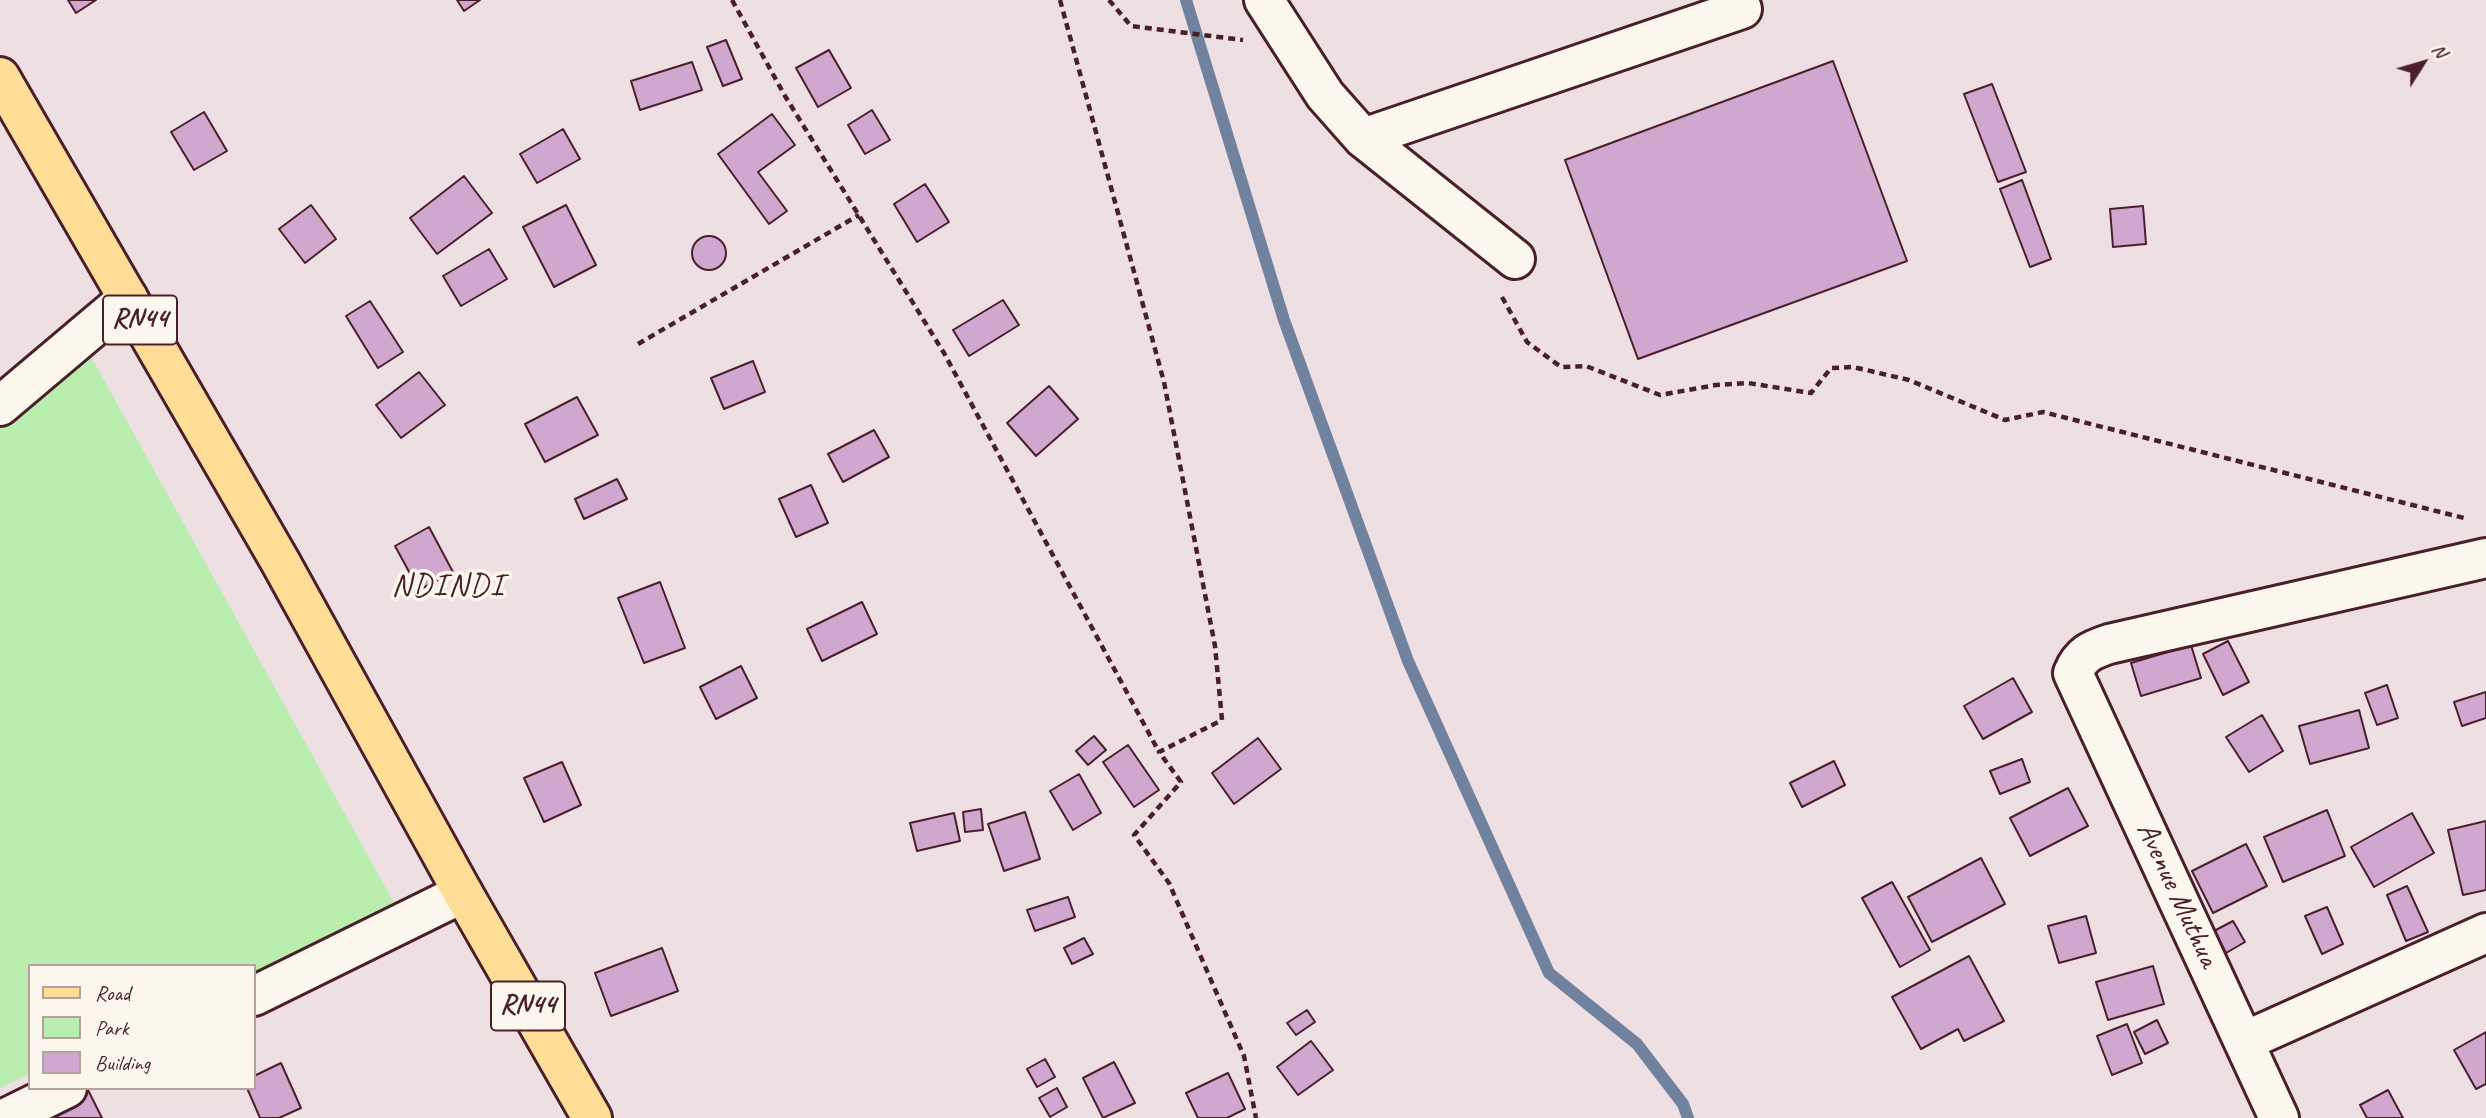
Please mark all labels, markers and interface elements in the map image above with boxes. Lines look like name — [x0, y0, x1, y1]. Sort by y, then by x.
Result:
north arrow — [2388, 28, 2458, 98]
text: N — [2427, 38, 2453, 62]
road number: RN44 — [103, 296, 177, 344]
district label: NDINDI — [393, 568, 503, 606]
street label: Avenue Muthua — [2128, 817, 2226, 973]
legend — [28, 964, 256, 1090]
text: Road — [95, 980, 130, 1006]
road number: RN44 — [491, 982, 565, 1030]
text: Park — [95, 1015, 128, 1041]
text: Building — [95, 1050, 150, 1076]

